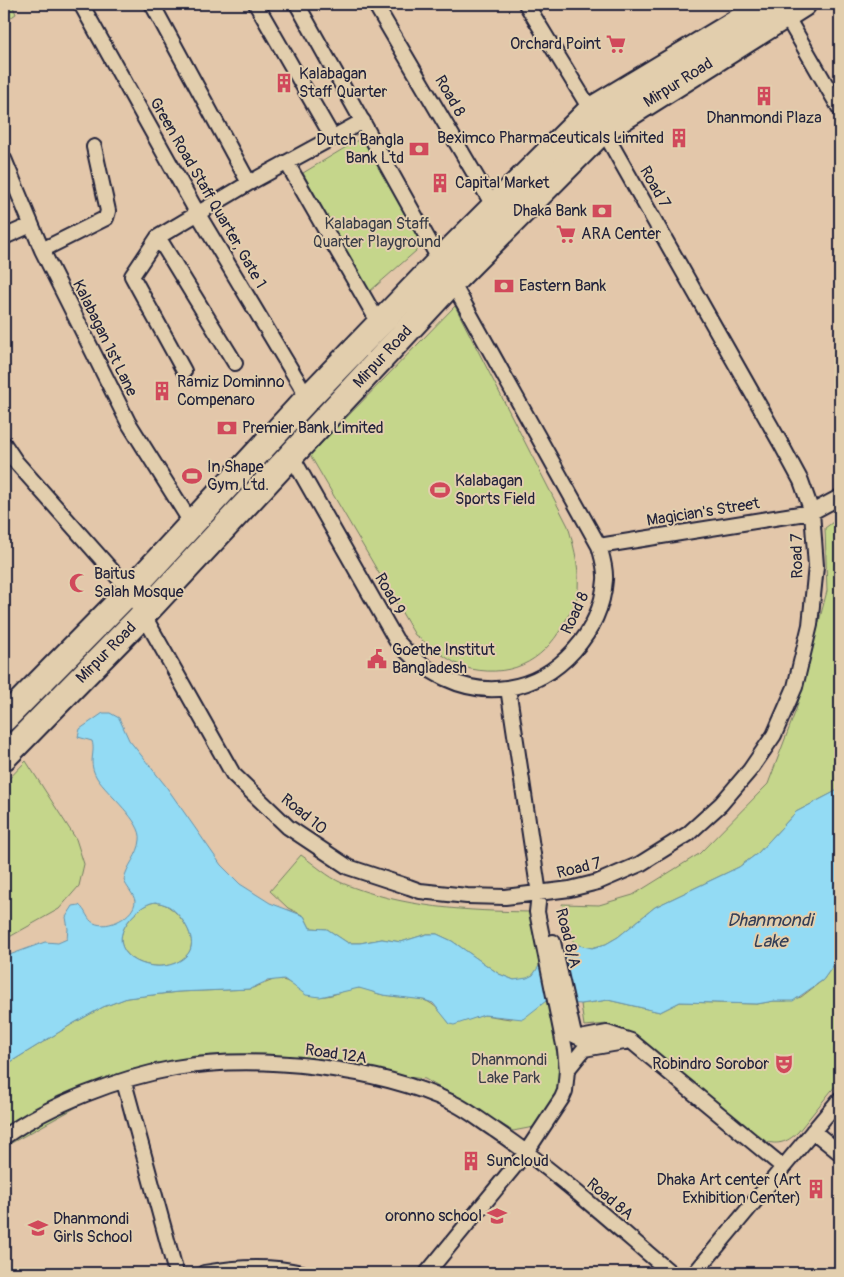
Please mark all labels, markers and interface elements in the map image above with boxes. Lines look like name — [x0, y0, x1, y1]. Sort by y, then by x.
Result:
supermarket icon: Orchard Point — [605, 33, 627, 55]
place label: Orchard Point — [510, 34, 602, 54]
street label: Mirpur Road — [640, 53, 716, 112]
place label: Kalabagan Staff Quarter — [299, 64, 387, 102]
building icon: Kalabagan Staff Quarter — [273, 72, 295, 94]
street label: Road 8 — [430, 72, 470, 120]
building icon: Dhanmondi Plaza — [753, 85, 775, 107]
street label: Green Road Staff Quarter, Gate 1 — [145, 94, 271, 292]
place label: Dhanmondi Plaza — [706, 108, 822, 128]
building icon: Beximco Pharmaceuticals Limited — [668, 127, 690, 149]
place label: Beximco Pharmaceuticals Limited — [437, 128, 664, 148]
place label: Dutch Bangla Bank Ltd — [316, 130, 404, 168]
bank icon: Dutch Bangla Bank Ltd — [408, 138, 430, 160]
street label: Road 7 — [635, 162, 675, 212]
building icon: Capital Market — [429, 172, 451, 194]
place label: Capital Market — [455, 173, 550, 193]
bank icon: Dhaka Bank — [591, 200, 613, 222]
place label: Dhaka Bank — [513, 201, 587, 221]
park label: Kalabagan Staff Quarter Playground — [313, 214, 441, 252]
supermarket icon: ARA Center — [555, 223, 577, 245]
place label: ARA Center — [581, 224, 661, 244]
bank icon: Eastern Bank — [493, 275, 515, 297]
street label: Kalabagan 1st Lane — [68, 276, 142, 400]
place label: Eastern Bank — [519, 276, 607, 296]
street label: Mirpur Road — [349, 321, 417, 392]
place label: Ramiz Dominno Compenaro — [177, 372, 285, 410]
building icon: Ramiz Dominno Compenaro — [151, 380, 173, 402]
bank icon: Premier Bank Limited — [216, 417, 238, 439]
place label: Premier Bank Limited — [242, 418, 384, 438]
place label: In Shape Gym Ltd. — [207, 457, 269, 495]
sports icon: In Shape Gym Ltd. — [181, 465, 203, 487]
place label: Kalabagan Sports Field — [455, 471, 535, 509]
sports icon: Kalabagan Sports Field — [429, 479, 451, 501]
street label: Magician's Street — [645, 493, 761, 531]
street label: Road 7 — [787, 533, 807, 579]
place label: Baitus Salah Mosque — [94, 564, 184, 602]
street label: Road 9 — [370, 570, 410, 618]
mosque icon: Baitus Salah Mosque — [68, 572, 90, 594]
street label: Road 8 — [556, 589, 594, 637]
street label: Mirpur Road — [72, 618, 141, 688]
place label: Goethe Institut Bangladesh — [392, 640, 496, 678]
public building icon: Goethe Institut Bangladesh — [366, 648, 388, 670]
street label: Road 10 — [277, 789, 331, 839]
street label: Road 7 — [555, 853, 604, 883]
street label: Road 8/A — [551, 906, 585, 970]
water label: Dhanmondi Lake — [727, 909, 816, 953]
street label: Road 12A — [304, 1040, 368, 1068]
park label: Dhanmondi Lake Park — [471, 1050, 547, 1088]
theatre icon: Robindro Sorobor — [773, 1053, 795, 1075]
place label: Robindro Sorobor — [652, 1054, 769, 1074]
building icon: Suncloud — [460, 1150, 482, 1172]
place label: Suncloud — [486, 1151, 549, 1171]
place label: Dhaka Art center (Art Exhibition Center) — [656, 1170, 802, 1208]
street label: Road 8A — [582, 1174, 638, 1224]
building icon: Dhaka Art center (Art Exhibition Center) — [805, 1178, 827, 1200]
school or university icon: oronno school — [486, 1205, 508, 1227]
place label: oronno school — [385, 1206, 482, 1226]
place label: Dhanmondi Girls School — [53, 1209, 133, 1247]
school or university icon: Dhanmondi Girls School — [27, 1217, 49, 1239]

